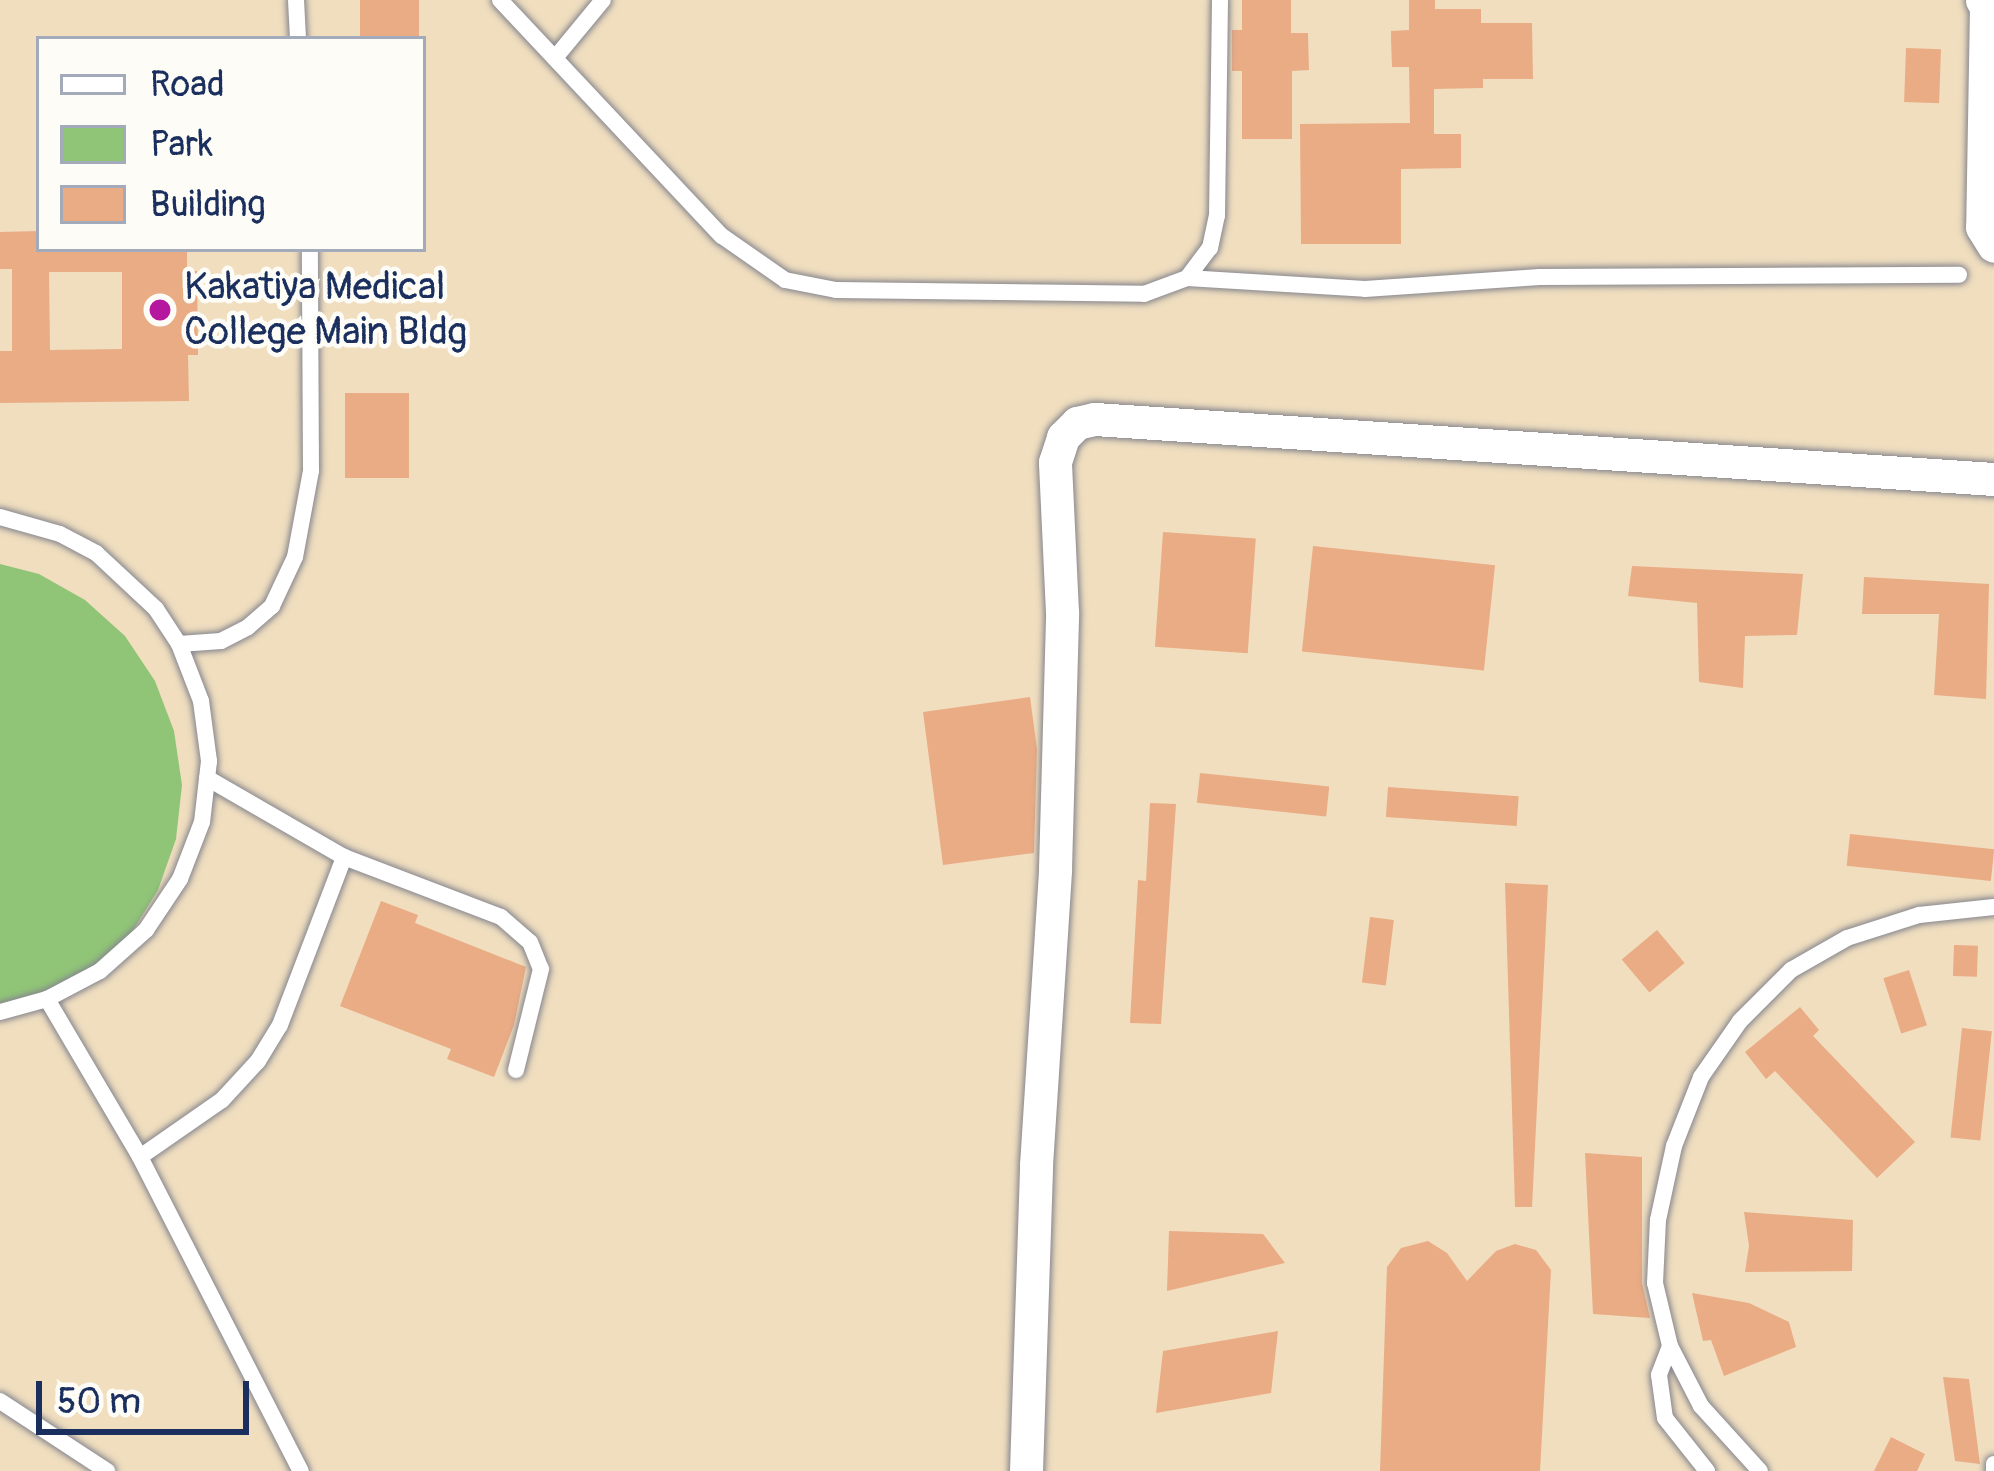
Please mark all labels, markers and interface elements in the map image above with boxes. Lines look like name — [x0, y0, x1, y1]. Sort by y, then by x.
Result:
legend — [36, 36, 426, 252]
text: Road — [150, 62, 225, 107]
text: Park — [150, 122, 213, 167]
text: Building — [150, 182, 266, 227]
place label: Kakatiya Medical College Main Bldg — [184, 265, 467, 356]
marker: Kakatiya Medical College Main Bldg — [147, 297, 173, 323]
scale bar — [42, 1357, 255, 1431]
text: 50 m — [57, 1379, 141, 1424]

